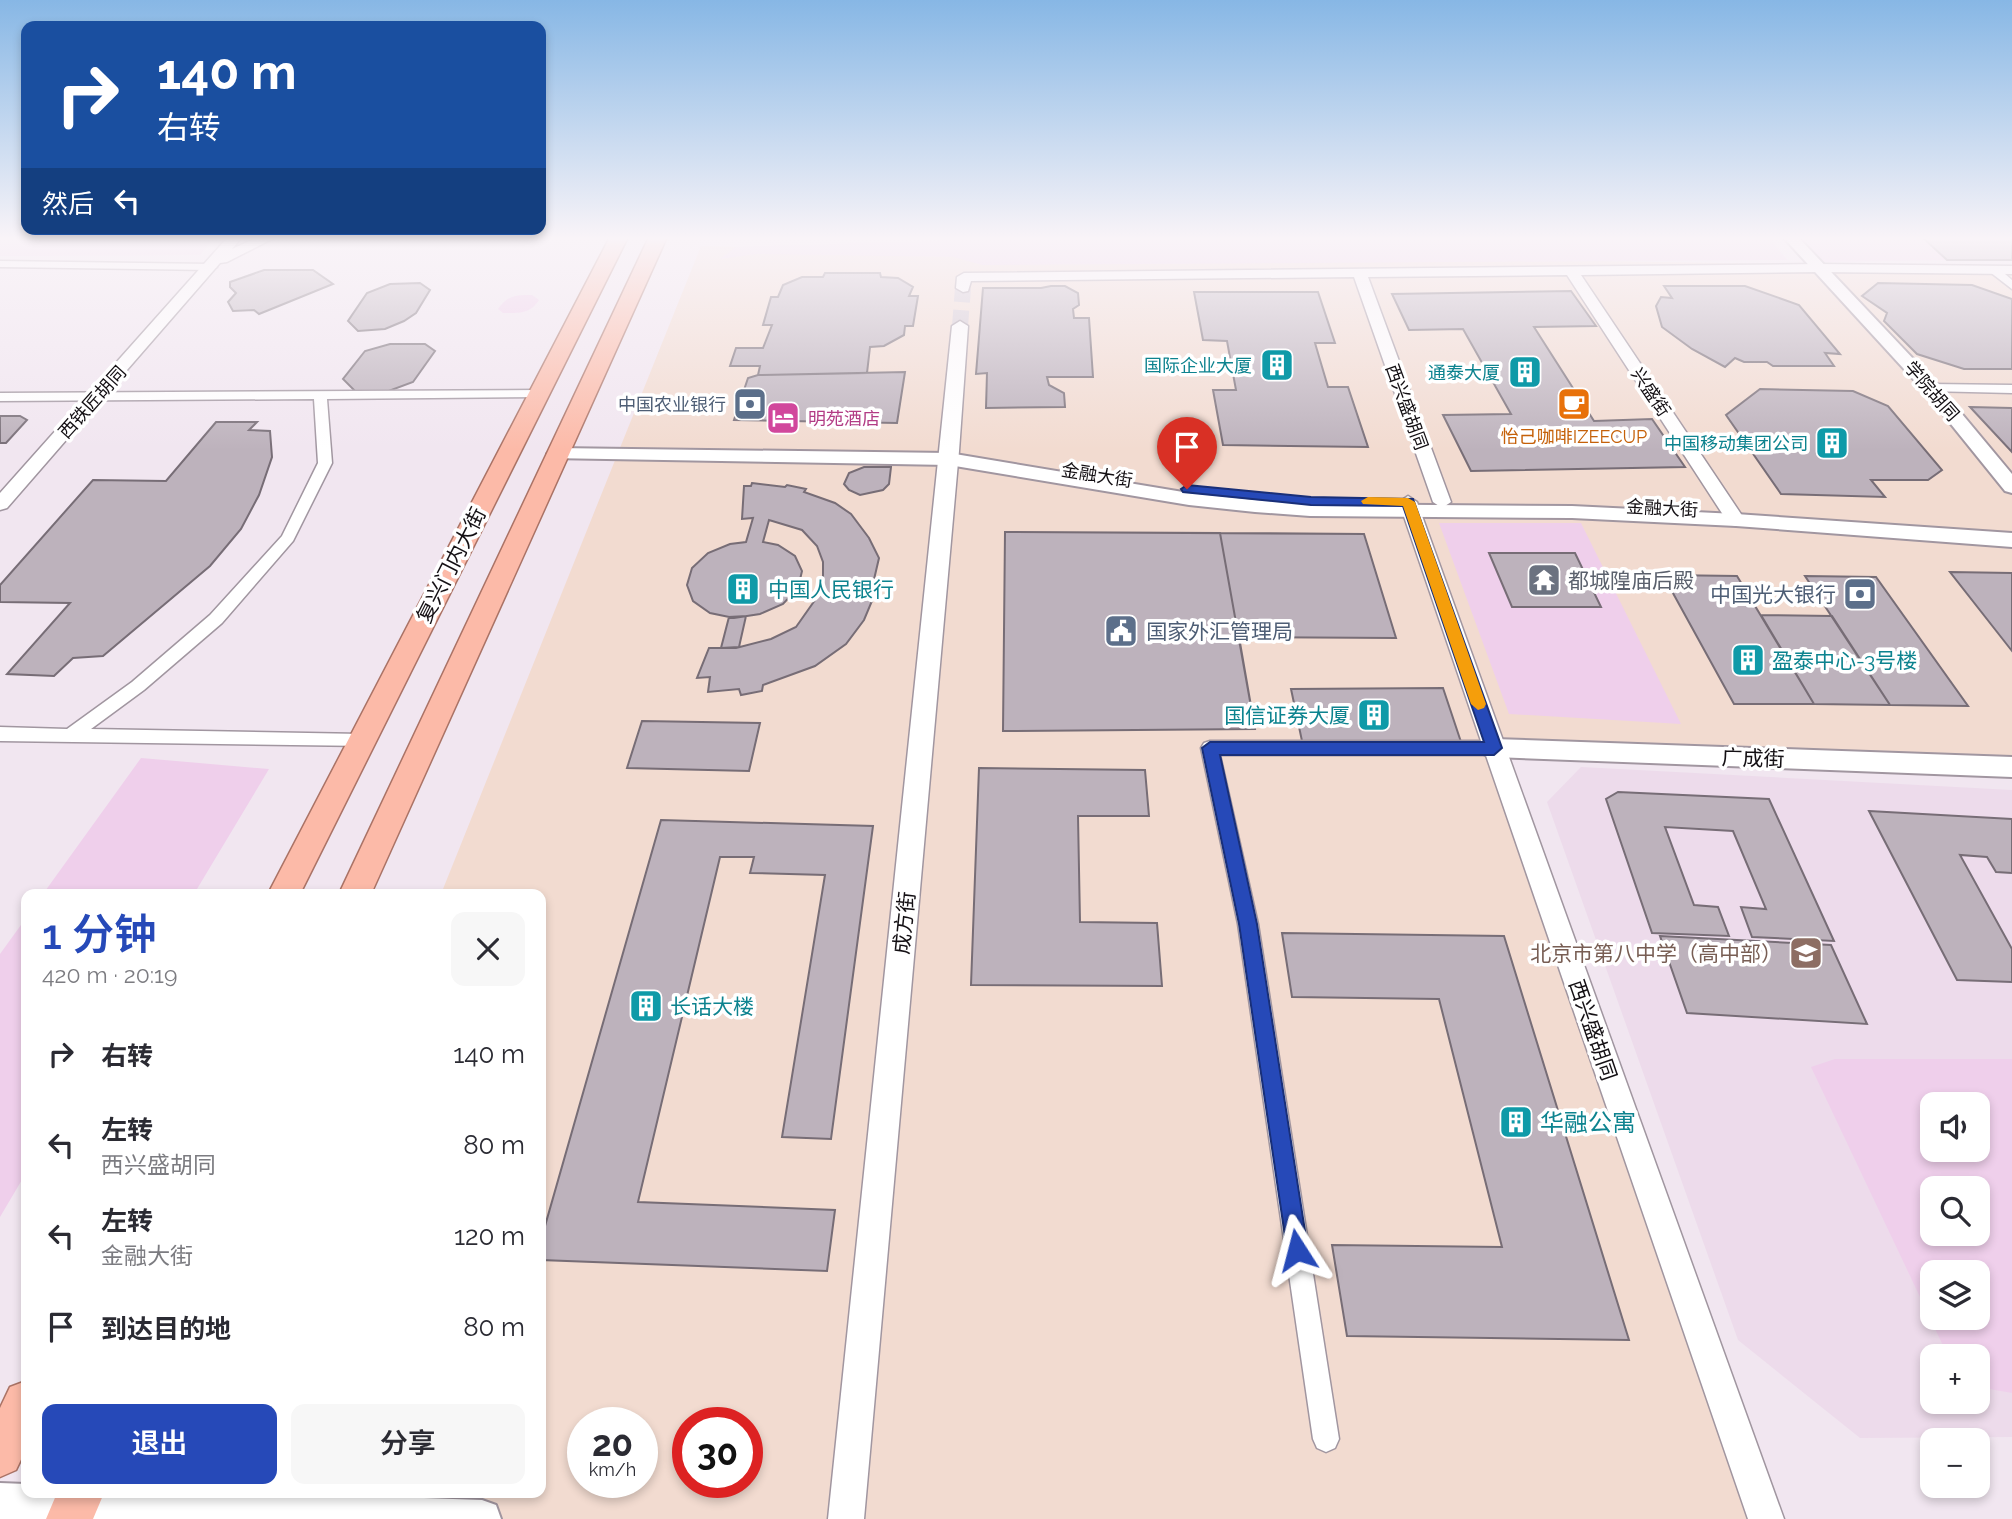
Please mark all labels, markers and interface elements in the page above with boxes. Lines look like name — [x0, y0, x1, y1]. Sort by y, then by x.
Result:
text: 140 m — [157, 43, 297, 100]
icon: right — [42, 49, 133, 140]
text: 右转 — [157, 109, 221, 146]
icon: left — [108, 182, 146, 220]
text: 然后 — [42, 189, 94, 219]
building icon: 国际企业大厦 — [1258, 346, 1296, 384]
building icon: 通泰大厦 — [1506, 353, 1544, 391]
place label: 国际企业大厦 — [1144, 355, 1252, 376]
street label: 学院胡同 — [1900, 357, 1964, 425]
street label: 西兴盛胡同 — [1382, 361, 1432, 453]
street label: 西铁匠胡同 — [54, 362, 130, 442]
place label: 通泰大厦 — [1428, 362, 1500, 383]
street label: 兴盛街 — [1627, 364, 1675, 420]
bank icon: 中国农业银行 — [731, 385, 769, 423]
cafe icon: 怡己咖啡IZEECUP — [1555, 385, 1593, 423]
place label: 中国农业银行 — [618, 394, 726, 415]
hotel icon: 明苑酒店 — [764, 399, 802, 437]
place label: 明苑酒店 — [808, 408, 880, 429]
pin — [1157, 417, 1217, 489]
building icon: 中国移动集团公司 — [1813, 424, 1851, 462]
place label: 怡己咖啡IZEECUP — [1501, 426, 1647, 447]
icon: arrive — [1168, 428, 1206, 466]
place label: 中国移动集团公司 — [1664, 433, 1808, 454]
street label: 金融大街 — [1060, 459, 1134, 491]
street label: 金融大街 — [1625, 496, 1699, 520]
street label: 复兴门内大街 — [411, 503, 491, 627]
temple icon: 都城隍庙后殿 — [1525, 561, 1563, 599]
place label: 都城隍庙后殿 — [1568, 568, 1694, 593]
building icon: 中国人民银行 — [724, 570, 762, 608]
bank icon: 中国光大银行 — [1841, 575, 1879, 613]
place label: 中国人民银行 — [768, 577, 894, 602]
place label: 中国光大银行 — [1710, 582, 1836, 607]
public building icon: 国家外汇管理局 — [1102, 612, 1140, 650]
place label: 国家外汇管理局 — [1146, 619, 1293, 644]
building icon: 盈泰中心-3号楼 — [1729, 641, 1767, 679]
place label: 盈泰中心-3号楼 — [1772, 648, 1917, 673]
building icon: 国信证券大厦 — [1355, 696, 1393, 734]
place label: 国信证券大厦 — [1224, 703, 1350, 728]
street label: 广成街 — [1721, 744, 1785, 772]
street label: 成方街 — [888, 890, 920, 956]
text: 1 分钟 — [42, 910, 156, 959]
button: close — [451, 912, 525, 986]
school or university icon: 北京市第八中学（高中部） — [1787, 934, 1825, 972]
place label: 北京市第八中学（高中部） — [1530, 941, 1782, 966]
text: 420 m · 20:19 — [42, 961, 177, 988]
street label: 西兴盛胡同 — [1564, 976, 1622, 1084]
building icon: 长话大楼 — [627, 987, 665, 1025]
place label: 长话大楼 — [670, 994, 754, 1019]
icon: right — [42, 1035, 80, 1073]
text: 140 m — [453, 1039, 525, 1069]
text: 右转 — [101, 1041, 153, 1071]
map controls — [1920, 1092, 1990, 1498]
button: sound — [1920, 1092, 1990, 1162]
building icon: 华融公寓 — [1497, 1103, 1535, 1141]
place label: 华融公寓 — [1540, 1108, 1636, 1137]
text: 左转 — [101, 1115, 153, 1145]
icon: left — [42, 1126, 80, 1164]
text: 80 m — [463, 1130, 525, 1160]
text: 西兴盛胡同 — [101, 1151, 216, 1178]
button: search — [1920, 1176, 1990, 1246]
text: 左转 — [101, 1206, 153, 1236]
position arrow — [1260, 1213, 1334, 1287]
icon: left — [42, 1217, 80, 1255]
text: 120 m — [454, 1221, 525, 1251]
text: 金融大街 — [101, 1242, 193, 1269]
button: layers — [1920, 1260, 1990, 1330]
icon: arrive — [42, 1308, 80, 1346]
text: 80 m — [463, 1312, 525, 1342]
text: 到达目的地 — [101, 1314, 231, 1344]
button: + — [1920, 1344, 1990, 1414]
button: 退出 — [42, 1404, 277, 1484]
button: 分享 — [291, 1404, 525, 1484]
speed limit sign: 30 — [672, 1407, 763, 1498]
text: 20 — [592, 1423, 633, 1464]
button: − — [1920, 1428, 1990, 1498]
text: km/h — [589, 1459, 636, 1480]

